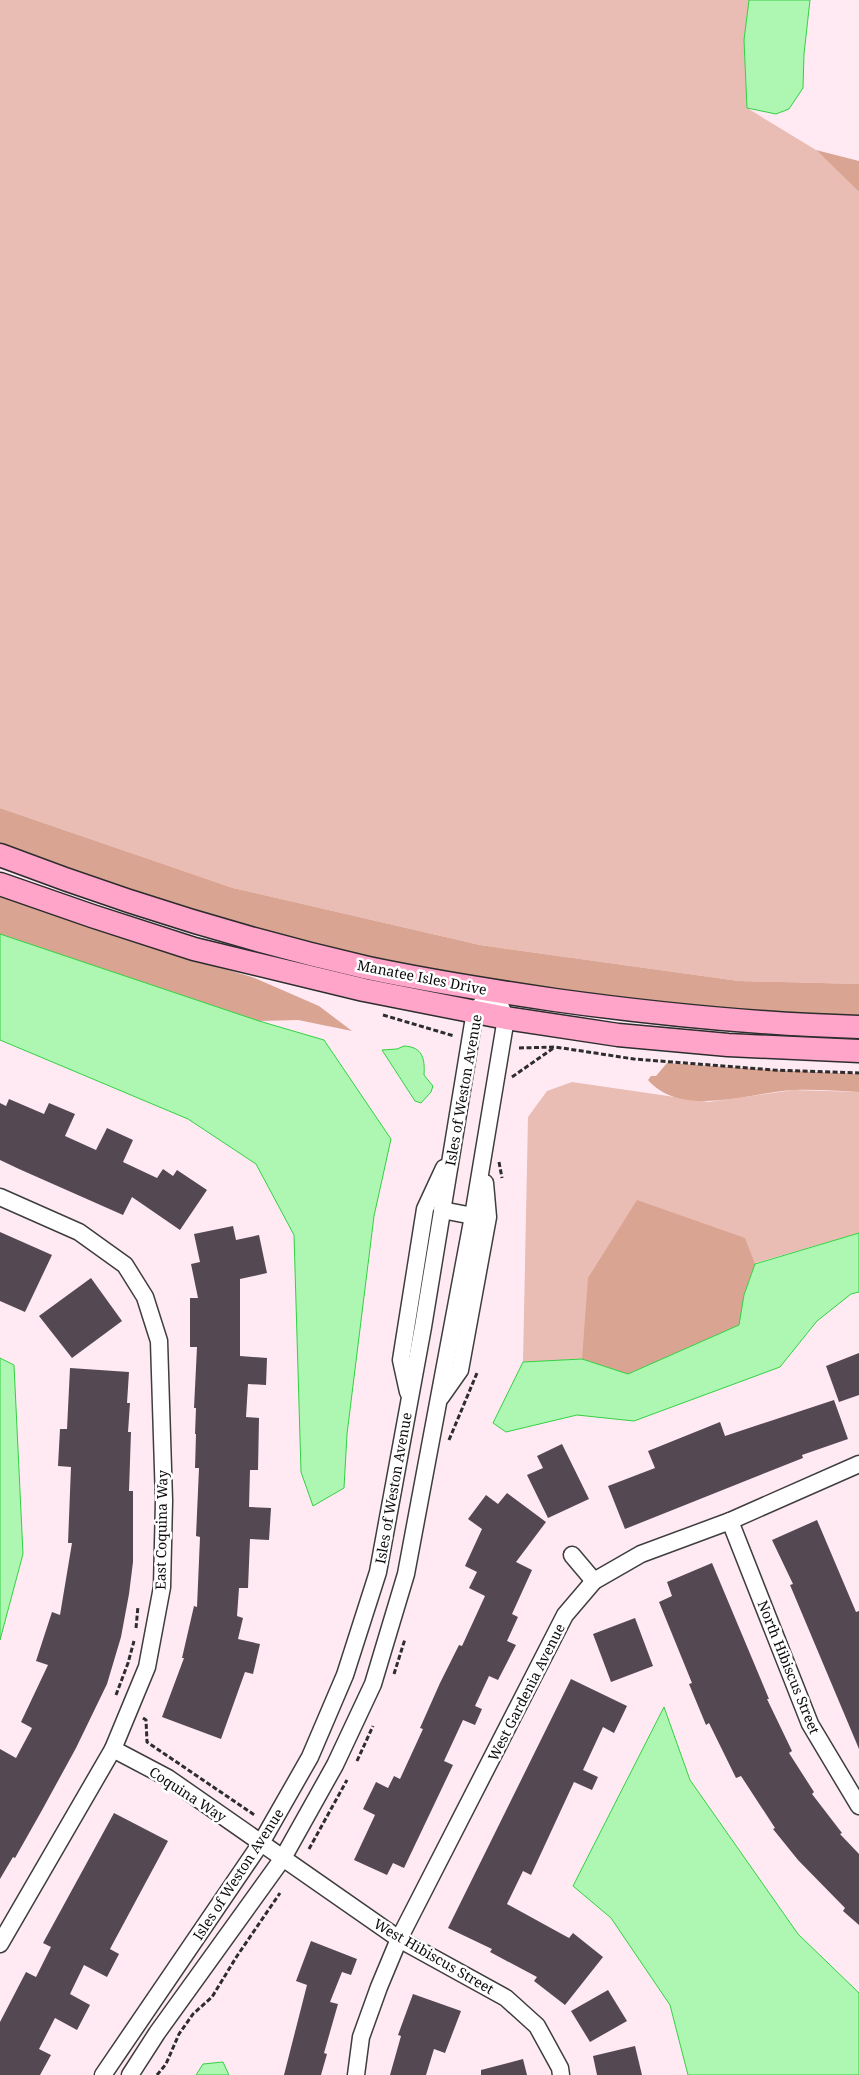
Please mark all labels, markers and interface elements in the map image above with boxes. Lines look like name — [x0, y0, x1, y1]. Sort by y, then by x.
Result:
street label: Manatee Isles Drive — [356, 955, 488, 999]
street label: Isles of Weston Avenue — [440, 1013, 486, 1167]
street label: Isles of Weston Avenue — [370, 1411, 416, 1565]
street label: East Coquina Way — [150, 1470, 172, 1590]
street label: North Hibiscus Street — [753, 1597, 825, 1737]
street label: West Gardenia Avenue — [483, 1620, 569, 1764]
street label: Coquina Way — [146, 1762, 230, 1826]
street label: Isles of Weston Avenue — [188, 1804, 288, 1944]
street label: West Hibiscus Street — [370, 1914, 498, 1998]

